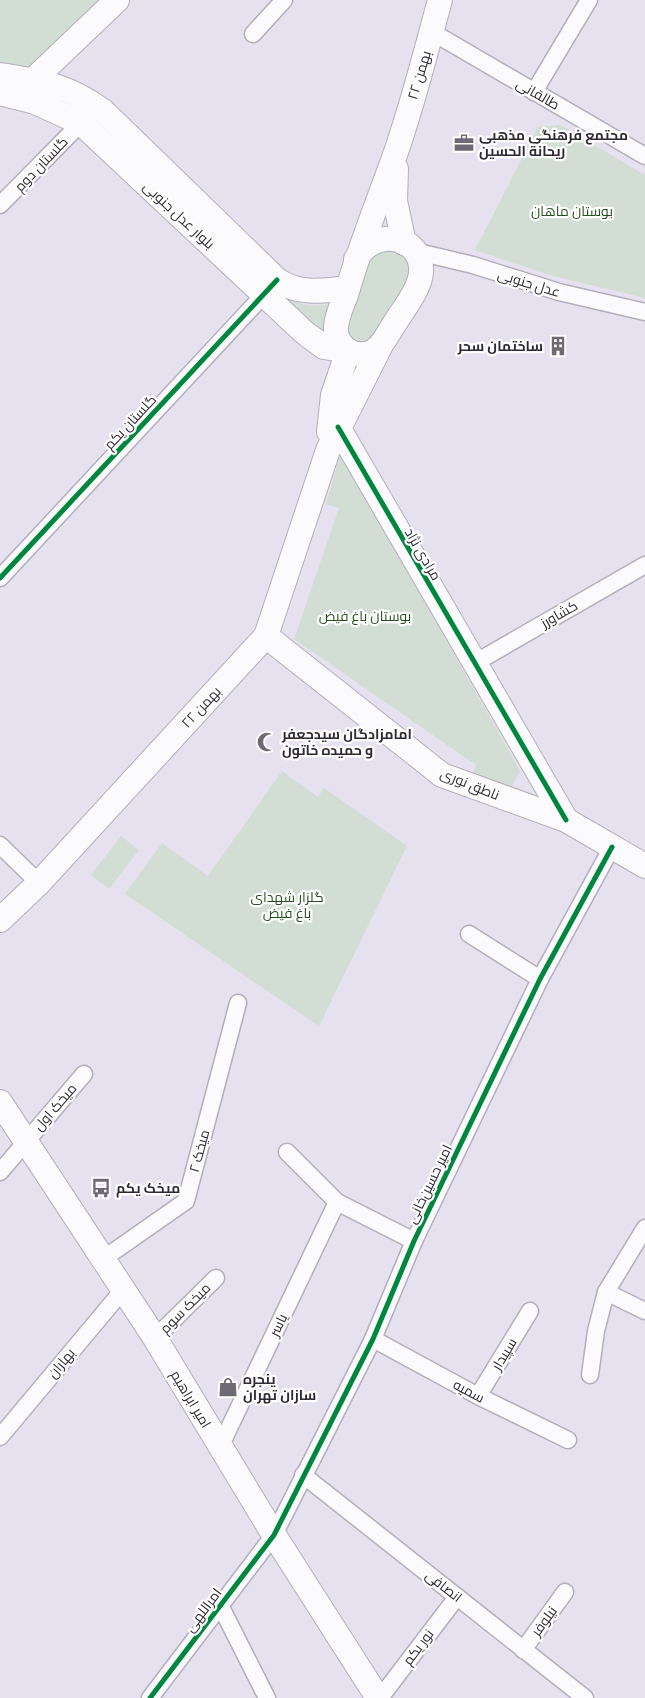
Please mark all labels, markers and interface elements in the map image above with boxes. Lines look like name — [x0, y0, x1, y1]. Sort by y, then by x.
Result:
street label: ۲۲ بهمن — [403, 48, 435, 102]
street label: طالقانی — [513, 74, 563, 114]
place label: مجتمع فرهنگی مذهبی ریحانة الحسین — [479, 126, 628, 160]
office icon: مجتمع فرهنگی مذهبی ریحانة الحسین — [453, 132, 475, 154]
street label: گلستان دوم — [10, 133, 72, 196]
street label: بلوار عدل جنوبی — [140, 177, 218, 253]
park label: بوستان ماهان — [531, 202, 613, 220]
street label: عدل جنوبی — [496, 265, 562, 301]
building icon: ساختمان سحر — [547, 335, 569, 357]
place label: ساختمان سحر — [457, 337, 543, 355]
street label: گلستان یکم — [100, 391, 161, 454]
street label: مرادی نژاد — [401, 524, 445, 584]
street label: کشاورز — [536, 596, 581, 632]
park label: بوستان باغ فیض — [319, 607, 411, 625]
street label: ۲۲ بهمن — [177, 683, 225, 731]
place label: امامزادگان سیدجعفر و حمیده خاتون — [281, 725, 412, 759]
mosque icon: امامزادگان سیدجعفر و حمیده خاتون — [256, 731, 278, 753]
street label: ناطق نوری — [438, 764, 502, 804]
park label: گلزار شهدای باغ فیض — [250, 888, 324, 922]
street label: میخک اول — [30, 1080, 80, 1134]
street label: میخک ۲ — [185, 1128, 213, 1174]
street label: امیر حسین‌خانی — [402, 1141, 456, 1227]
bus stop icon: میخک یکم — [90, 1177, 112, 1199]
place label: میخک یکم — [116, 1179, 180, 1198]
street label: میخک سوم — [156, 1279, 215, 1338]
street label: یاسر — [264, 1310, 291, 1340]
street label: سپیدار — [487, 1334, 522, 1375]
street label: بهاران — [43, 1344, 79, 1382]
street label: امیر ابراهیم — [166, 1367, 215, 1432]
place label: پنجره سازان تهران — [243, 1370, 316, 1404]
street label: سمیه — [450, 1375, 488, 1407]
shop icon: پنجره سازان تهران — [217, 1376, 239, 1398]
street label: انصافی — [422, 1566, 466, 1606]
street label: امراللهی — [181, 1584, 225, 1636]
street label: نیلوفر — [526, 1602, 561, 1640]
street label: نور یکم — [399, 1625, 438, 1669]

